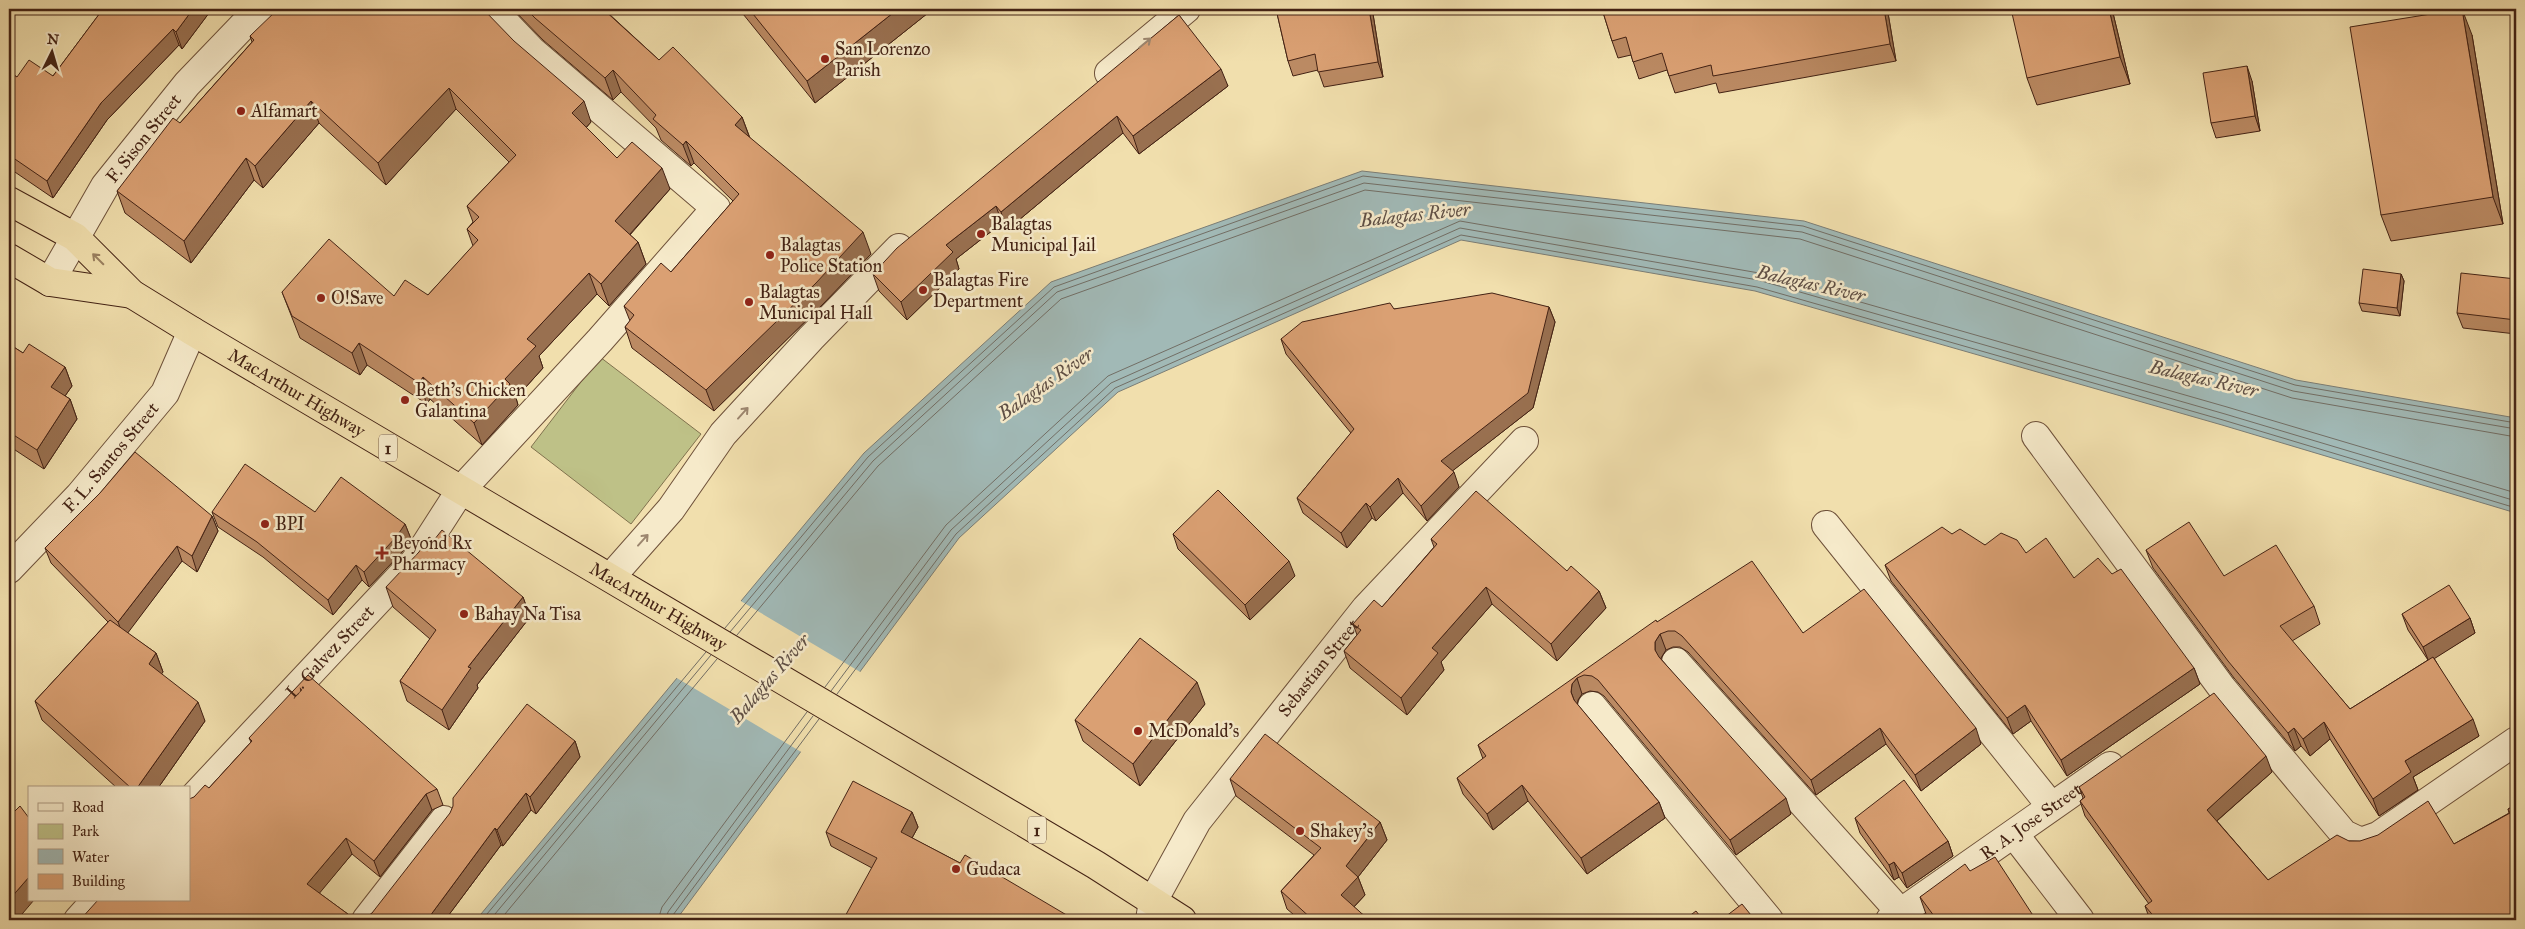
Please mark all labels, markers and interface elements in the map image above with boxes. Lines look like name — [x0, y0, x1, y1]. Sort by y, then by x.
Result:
north arrow — [28, 28, 78, 78]
text: N — [46, 31, 60, 49]
one-way arrow — [1138, 37, 1151, 48]
place label: San Lorenzo Parish — [835, 38, 930, 81]
marker: San Lorenzo Parish — [819, 53, 831, 65]
street label: F. Sison Street — [101, 89, 186, 187]
place label: Alfamart — [250, 100, 318, 122]
marker: Alfamart — [235, 105, 247, 117]
water label: Balagtas River — [1358, 197, 1472, 232]
place label: Balagtas Municipal Jail — [991, 213, 1096, 257]
marker: Balagtas Municipal Jail — [975, 228, 987, 240]
place label: Balagtas Police Station — [780, 234, 882, 277]
marker: Balagtas Police Station — [764, 249, 776, 261]
one-way arrow — [92, 253, 104, 266]
water label: Balagtas River — [1753, 260, 1869, 307]
place label: Balagtas Fire Department — [933, 269, 1029, 312]
place label: Balagtas Municipal Hall — [759, 281, 873, 324]
marker: Balagtas Fire Department — [917, 284, 929, 296]
place label: O!Save — [331, 287, 383, 309]
marker: O!Save — [315, 292, 327, 304]
marker: Balagtas Municipal Hall — [743, 296, 755, 308]
water label: Balagtas River — [992, 342, 1098, 425]
street label: MacArthur Highway — [224, 344, 370, 442]
water label: Balagtas River — [2146, 355, 2262, 402]
place label: Beth's Chicken Galantina — [415, 379, 526, 422]
marker: Beth's Chicken Galantina — [399, 394, 411, 406]
street label: F. L. Santos Street — [58, 397, 164, 517]
one-way arrow — [737, 406, 749, 419]
road number: 1 — [379, 434, 397, 462]
place label: BPI — [275, 513, 305, 535]
marker: BPI — [259, 518, 271, 530]
place label: Beyond Rx Pharmacy — [392, 532, 472, 575]
one-way arrow — [637, 534, 649, 547]
marker: Beyond Rx Pharmacy — [376, 547, 388, 559]
street label: MacArthur Highway — [586, 557, 732, 656]
street label: L. Galvez Street — [281, 600, 379, 703]
place label: Bahay Na Tisa — [474, 603, 581, 625]
marker: Bahay Na Tisa — [458, 608, 470, 620]
street label: Sebastian Street — [1273, 614, 1364, 721]
water label: Balagtas River — [724, 628, 815, 728]
place label: McDonald's — [1148, 720, 1239, 742]
marker: McDonald's — [1132, 725, 1144, 737]
street label: R. A. Jose Street — [1976, 778, 2087, 865]
legend — [28, 786, 190, 902]
text: Road — [72, 798, 104, 816]
road number: 1 — [1028, 816, 1046, 844]
place label: Shakey's — [1310, 820, 1373, 842]
text: Park — [72, 822, 99, 840]
marker: Shakey's — [1294, 825, 1306, 837]
text: Water — [72, 848, 109, 866]
place label: Gudaca — [966, 858, 1021, 880]
marker: Gudaca — [950, 863, 962, 875]
text: Building — [72, 872, 126, 890]

